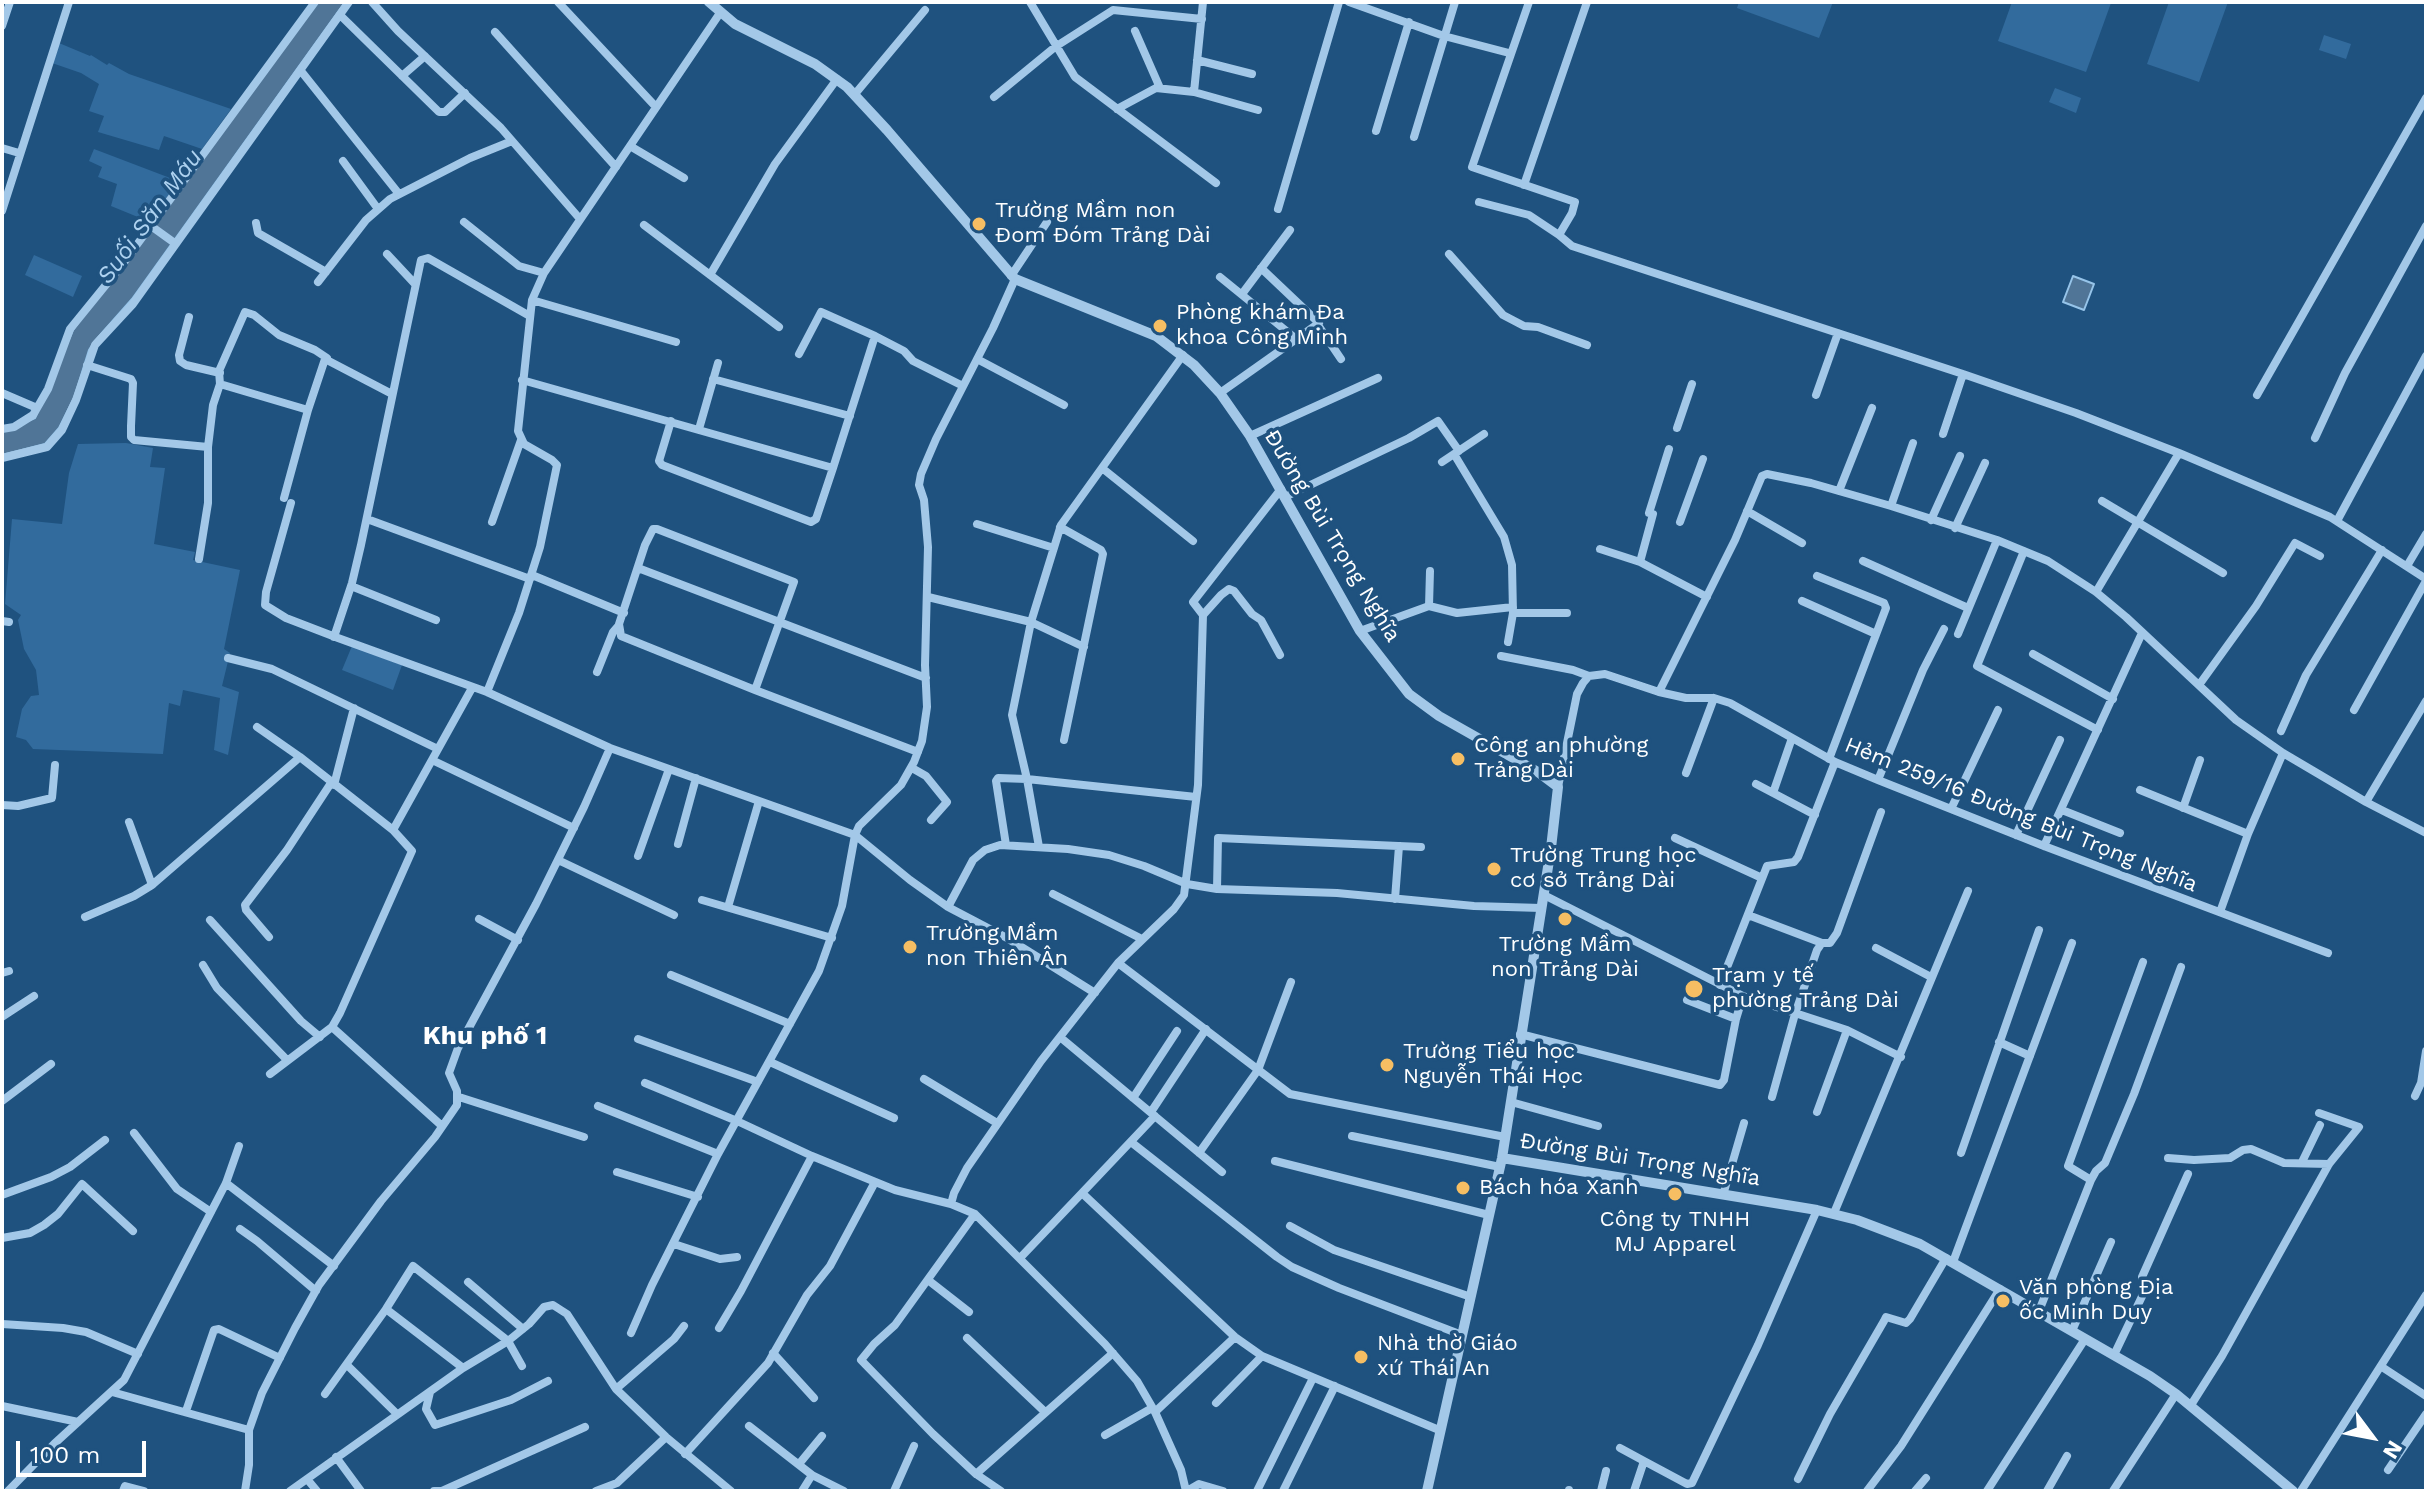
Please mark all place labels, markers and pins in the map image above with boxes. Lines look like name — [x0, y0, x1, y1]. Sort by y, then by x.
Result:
place label: Trường Mầm non Đom Đóm Trảng Dài — [995, 198, 1211, 250]
marker: Trường Mầm non Đom Đóm Trảng Dài — [970, 215, 988, 233]
place label: Phòng khám Đa khoa Công Minh — [1176, 300, 1348, 352]
marker: Phòng khám Đa khoa Công Minh — [1151, 317, 1169, 335]
place label: Công an phường Trảng Dài — [1474, 733, 1648, 784]
marker: Công an phường Trảng Dài — [1449, 750, 1467, 768]
place label: Trường Trung học cơ sở Trảng Dài — [1510, 843, 1697, 894]
marker: Trường Trung học cơ sở Trảng Dài — [1485, 860, 1503, 878]
marker: Trường Mầm non Trảng Dài — [1556, 910, 1574, 928]
place label: Trường Mầm non Thiên Ân — [926, 921, 1068, 972]
place label: Trường Mầm non Trảng Dài — [1491, 932, 1639, 984]
marker: Trường Mầm non Thiên Ân — [901, 938, 919, 956]
place label: Trạm y tế phường Trảng Dài — [1712, 963, 1899, 1014]
marker: Trạm y tế phường Trảng Dài — [1683, 978, 1705, 1000]
place label: Trường Tiểu học Nguyễn Thái Học — [1403, 1039, 1583, 1090]
marker: Trường Tiểu học Nguyễn Thái Học — [1378, 1056, 1396, 1074]
place label: Bách hóa Xanh — [1479, 1175, 1639, 1201]
marker: Bách hóa Xanh — [1454, 1179, 1472, 1197]
marker: Công ty TNHH MJ Apparel — [1666, 1185, 1684, 1203]
place label: Công ty TNHH MJ Apparel — [1600, 1207, 1750, 1258]
place label: Văn phòng Địa ốc Minh Duy — [2019, 1275, 2173, 1326]
marker: Văn phòng Địa ốc Minh Duy — [1994, 1292, 2012, 1310]
place label: Nhà thờ Giáo xứ Thái An — [1377, 1331, 1518, 1382]
marker: Nhà thờ Giáo xứ Thái An — [1352, 1348, 1370, 1366]

